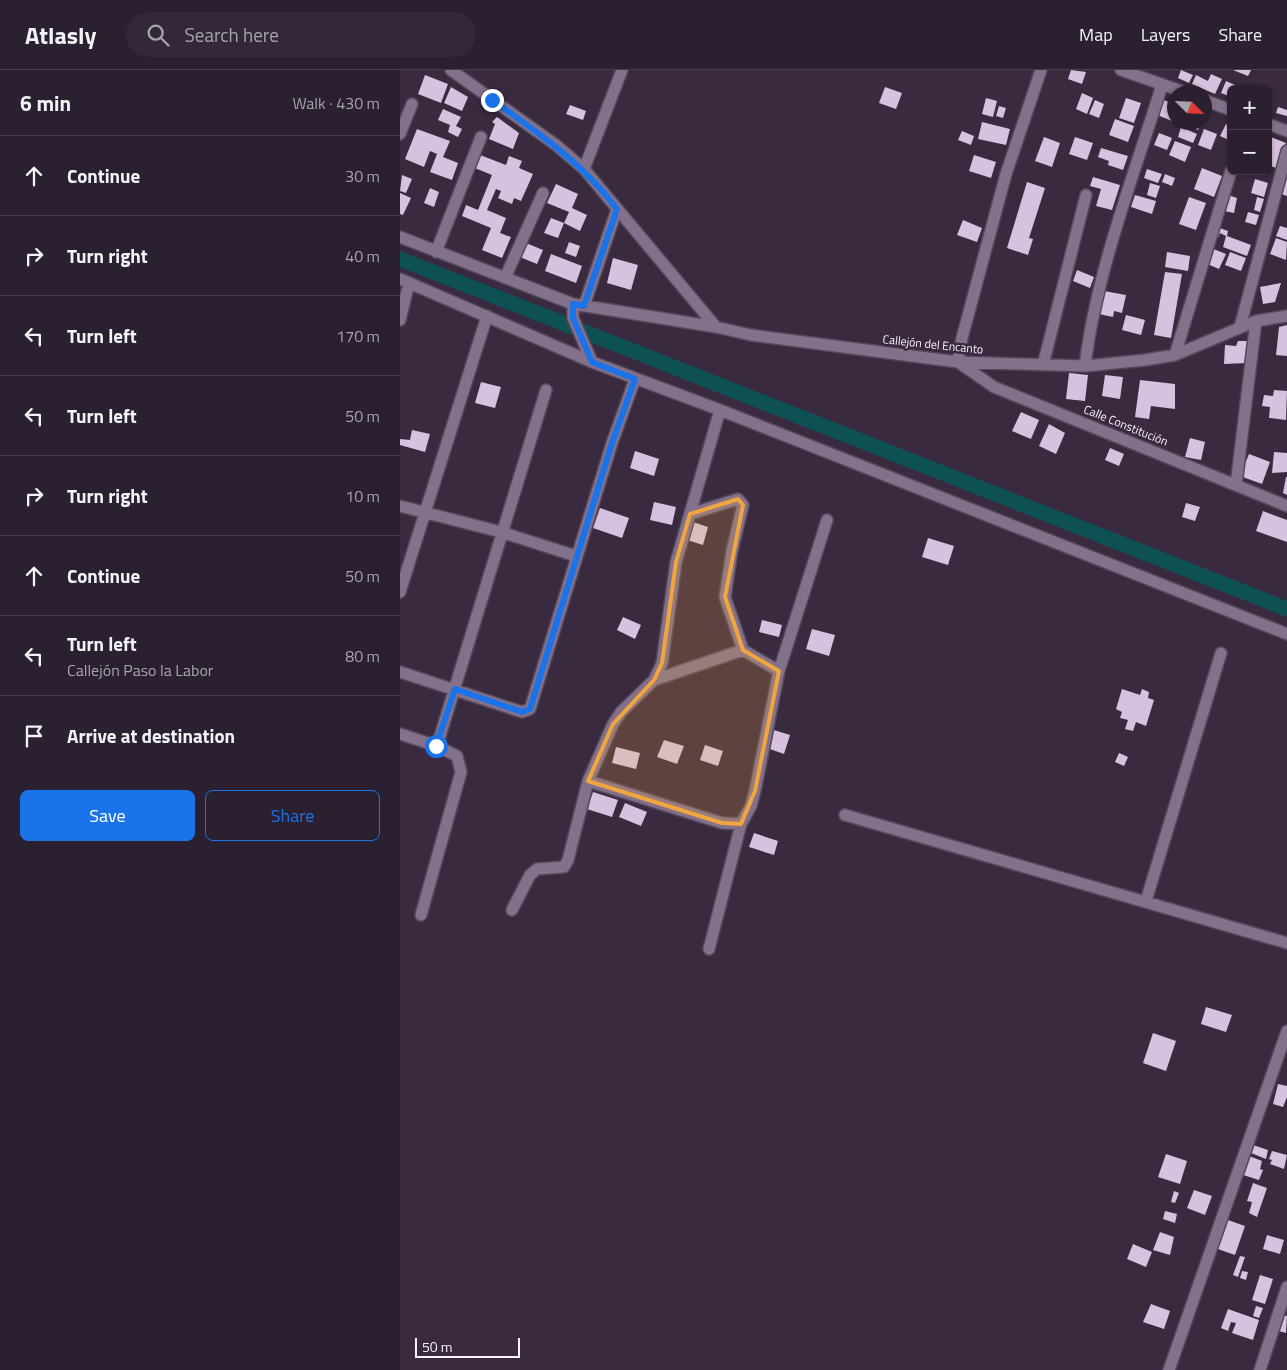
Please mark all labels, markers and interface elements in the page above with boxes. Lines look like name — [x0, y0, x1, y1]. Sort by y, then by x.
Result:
search box — [126, 12, 476, 57]
text: Atlasly — [25, 17, 96, 53]
text: Search here — [184, 20, 279, 49]
icon: search — [144, 21, 172, 49]
text: Map — [1079, 21, 1113, 48]
text: Layers — [1141, 21, 1190, 48]
text: Share — [1218, 21, 1262, 48]
north arrow — [1167, 85, 1212, 130]
map controls — [1227, 85, 1272, 175]
button: + — [1227, 85, 1272, 130]
text: 6 min — [20, 87, 71, 119]
route end — [481, 89, 504, 112]
text: Walk · 430 m — [292, 91, 380, 115]
button: − — [1227, 130, 1272, 175]
text: Continue — [67, 161, 140, 190]
icon: ahead — [20, 162, 48, 190]
text: 30 m — [345, 164, 380, 188]
text: Turn right — [67, 241, 148, 270]
icon: right — [20, 242, 48, 270]
text: 40 m — [345, 244, 380, 268]
text: Turn left — [67, 321, 137, 350]
icon: left — [20, 322, 48, 350]
text: 170 m — [336, 324, 380, 348]
street label: Callejón del Encanto — [882, 329, 984, 359]
street label: Calle Constitución — [1081, 399, 1171, 451]
text: Turn left — [67, 401, 137, 430]
icon: left — [20, 402, 48, 430]
text: 50 m — [345, 404, 380, 428]
text: Turn right — [67, 481, 148, 510]
icon: right — [20, 482, 48, 510]
text: 10 m — [345, 484, 380, 508]
text: Continue — [67, 561, 140, 590]
icon: ahead — [20, 562, 48, 590]
text: 50 m — [345, 564, 380, 588]
text: Turn left — [67, 629, 137, 658]
icon: left — [20, 642, 48, 670]
text: 80 m — [345, 644, 380, 668]
text: Callejón Paso la Labor — [67, 658, 213, 682]
text: Arrive at destination — [67, 721, 235, 750]
icon: arrive — [20, 722, 48, 750]
route start — [425, 735, 448, 758]
button: Save — [20, 790, 195, 841]
button: Share — [205, 790, 380, 841]
scale bar — [415, 1335, 520, 1358]
text: 50 m — [422, 1336, 452, 1357]

